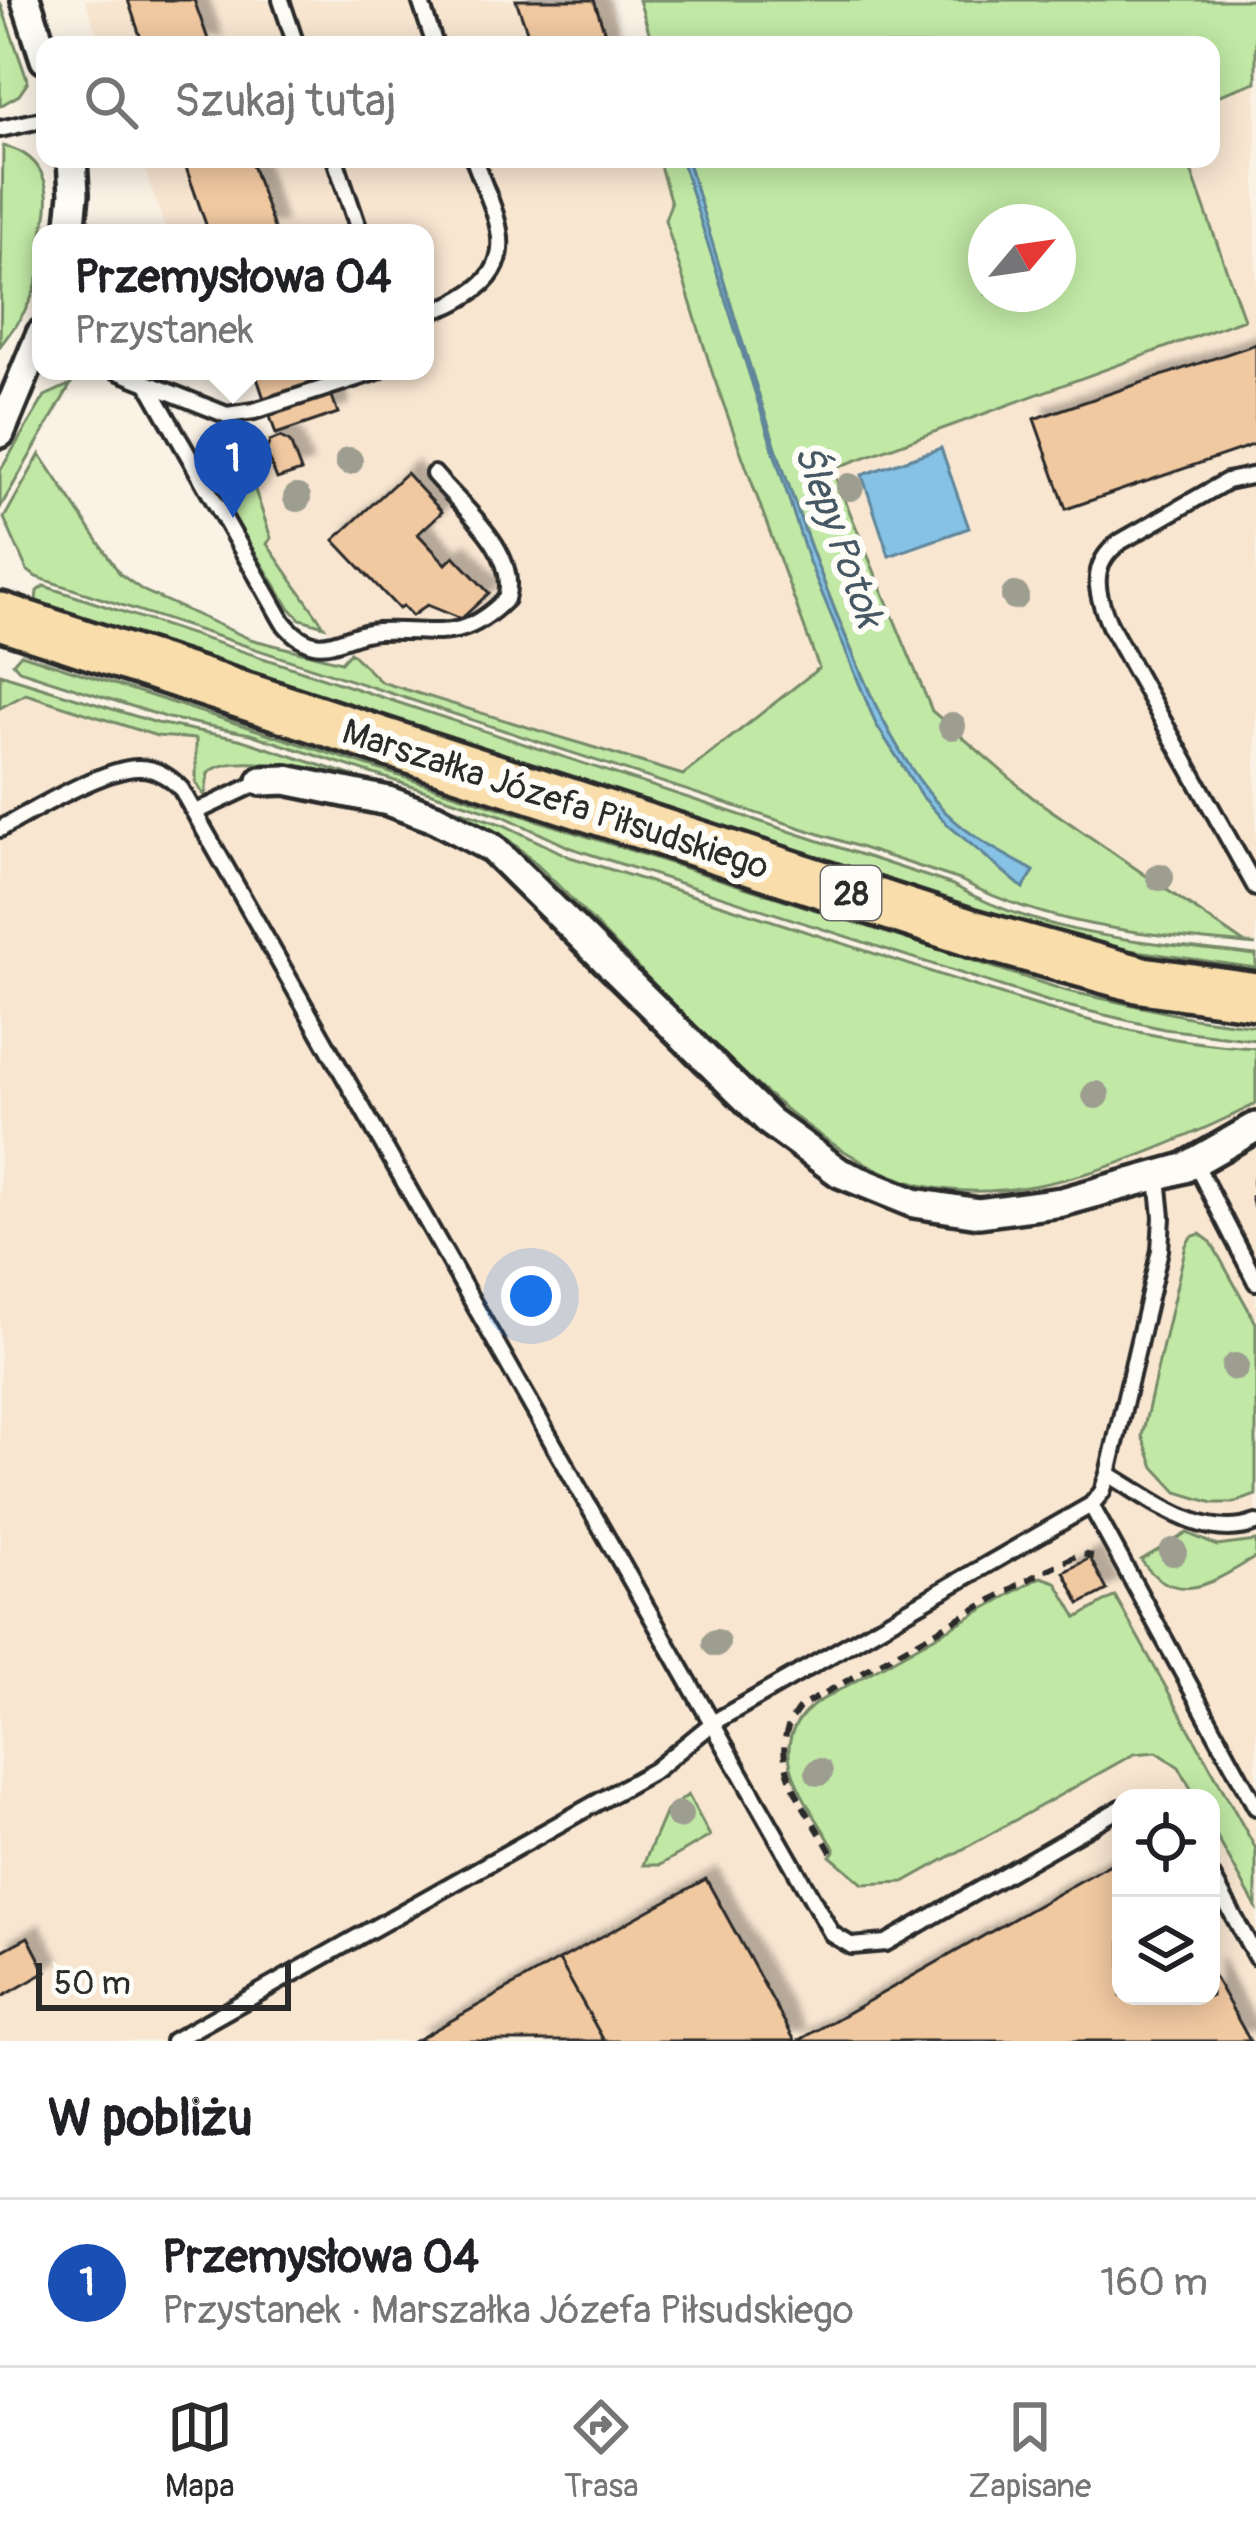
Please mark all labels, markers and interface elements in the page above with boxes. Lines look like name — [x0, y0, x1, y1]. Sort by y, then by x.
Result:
search box — [36, 36, 1220, 168]
icon: search — [78, 69, 144, 135]
text: Szukaj tutaj — [174, 74, 396, 130]
north arrow — [968, 204, 1076, 312]
popup — [32, 224, 434, 380]
text: Przemysłowa 04 — [74, 250, 392, 306]
text: Przystanek — [74, 306, 254, 355]
pin: 1 — [194, 419, 272, 518]
water label: Ślepy Potok — [783, 438, 895, 637]
street label: Marszałka Józefa Piłsudskiego — [337, 709, 774, 890]
road number: 28 — [821, 866, 881, 920]
your location — [501, 1266, 561, 1326]
map controls — [1112, 1789, 1220, 2005]
button: locate — [1112, 1789, 1220, 1897]
button: layers — [1112, 1897, 1220, 2005]
scale bar — [36, 1957, 291, 2010]
text: 50 m — [54, 1963, 131, 2004]
text: W pobliżu — [48, 2087, 253, 2151]
text: Przemysłowa 04 — [162, 2230, 479, 2286]
text: 1 — [79, 2258, 95, 2307]
text: 160 m — [1100, 2258, 1208, 2307]
text: Przystanek · Marszałka Józefa Piłsudskiego — [162, 2286, 854, 2335]
tab: Mapa — [165, 2394, 235, 2507]
tab: Trasa — [564, 2394, 639, 2507]
tab: Zapisane — [968, 2394, 1091, 2507]

